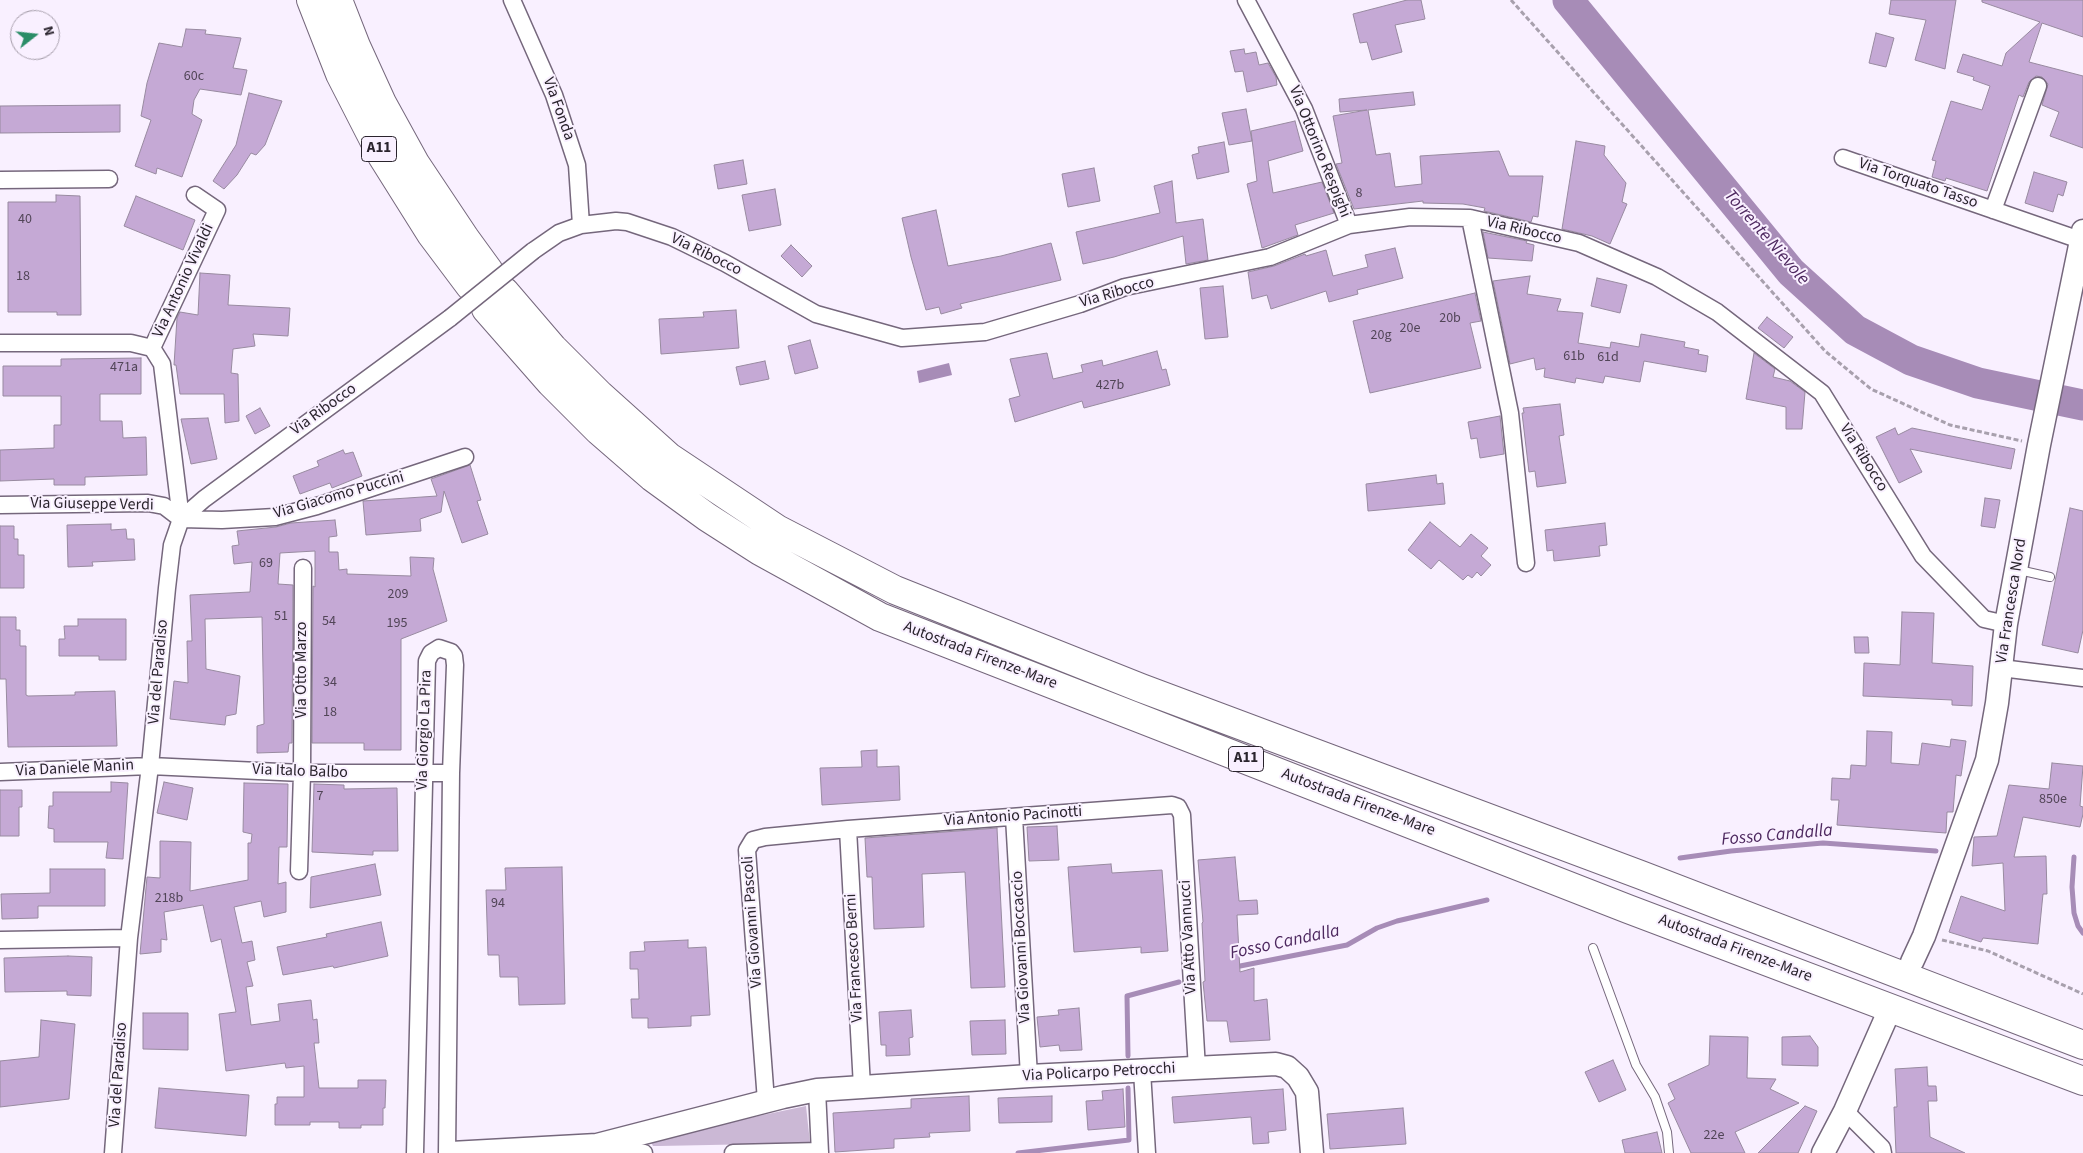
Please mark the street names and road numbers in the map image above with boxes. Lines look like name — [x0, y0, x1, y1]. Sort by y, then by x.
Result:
street label: Via Fonda — [538, 75, 578, 143]
street label: Via Ottorino Respighi — [1284, 83, 1354, 221]
road number: A11 — [362, 136, 396, 162]
street label: Via Torquato Tasso — [1856, 155, 1980, 213]
street label: Via Ribocco — [1485, 213, 1563, 249]
street label: Via Antonio Vivaldi — [149, 221, 219, 341]
street label: Via Ribocco — [667, 230, 745, 280]
street label: Via Ribocco — [1078, 273, 1156, 313]
street label: Via Ribocco — [287, 380, 361, 440]
street label: Via Ribocco — [1835, 420, 1891, 496]
street label: Via Giacomo Puccini — [272, 468, 406, 524]
street label: Via Giuseppe Verdi — [30, 494, 154, 516]
street label: Via Francesca Nord — [1993, 537, 2031, 665]
street label: Autostrada Firenze-Mare — [900, 618, 1060, 694]
street label: Via del Paradiso — [145, 619, 173, 725]
street label: Via Otto Marzo — [292, 622, 312, 718]
street label: Via Giorgio La Pira — [413, 669, 437, 791]
road number: A11 — [1228, 746, 1264, 772]
street label: Via Daniele Manin — [15, 756, 135, 782]
street label: Via Italo Balbo — [252, 761, 348, 783]
street label: Autostrada Firenze-Mare — [1278, 765, 1438, 841]
street label: Via Antonio Pacinotti — [943, 803, 1083, 831]
street label: Via Giovanni Pascoli — [739, 855, 767, 989]
street label: Via Giovanni Boccaccio — [1008, 870, 1036, 1024]
street label: Via Atto Vannucci — [1176, 879, 1202, 995]
street label: Via Francesco Berni — [842, 893, 868, 1023]
street label: Autostrada Firenze-Mare — [1655, 911, 1815, 987]
street label: Via del Paradiso — [106, 1022, 132, 1128]
street label: Via Policarpo Petrocchi — [1022, 1059, 1176, 1087]

